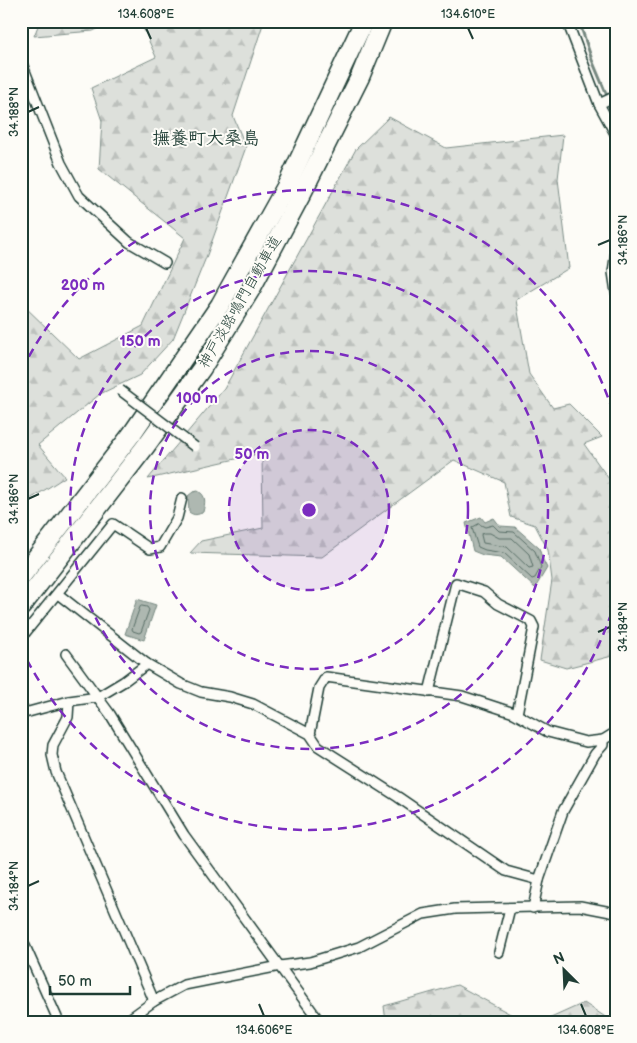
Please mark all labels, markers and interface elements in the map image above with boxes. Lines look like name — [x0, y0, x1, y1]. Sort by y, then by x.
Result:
text: 134.608°E — [118, 7, 174, 22]
text: 134.610°E — [441, 7, 495, 22]
text: 34.188°N — [7, 87, 22, 137]
district label: 撫養町大桑島 — [152, 128, 260, 149]
text: 34.186°N — [616, 215, 631, 265]
street label: 神戸淡路鳴門自動車道 — [194, 232, 286, 372]
text: 200 m — [61, 276, 105, 295]
text: 150 m — [119, 332, 161, 351]
text: 100 m — [176, 389, 218, 408]
text: 50 m — [235, 445, 270, 464]
text: 34.186°N — [7, 474, 22, 524]
centre of rings — [300, 501, 318, 519]
text: 34.184°N — [616, 602, 631, 652]
text: 34.184°N — [7, 861, 22, 911]
north arrow — [540, 946, 590, 996]
text: N — [551, 949, 567, 968]
scale bar — [50, 963, 130, 995]
text: 50 m — [58, 972, 92, 991]
text: 134.606°E — [236, 1023, 292, 1038]
text: 134.608°E — [558, 1023, 614, 1038]

